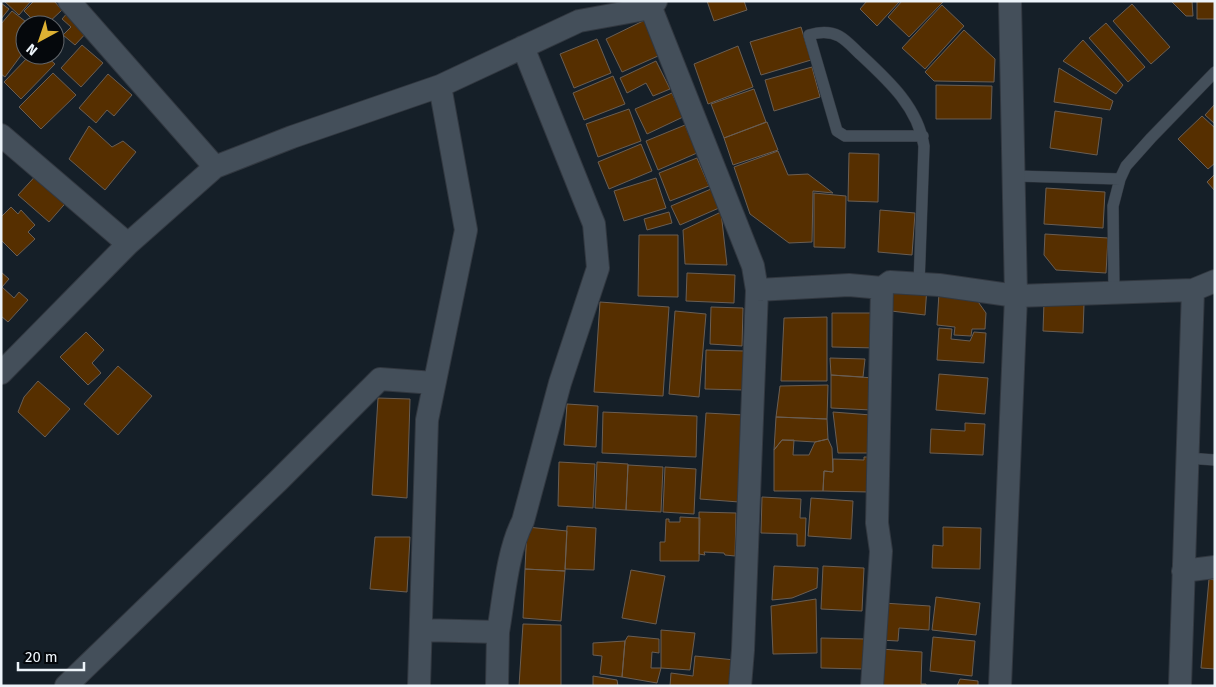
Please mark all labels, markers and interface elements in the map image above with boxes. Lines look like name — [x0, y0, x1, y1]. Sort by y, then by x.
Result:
north arrow — [15, 15, 65, 65]
text: N — [23, 40, 41, 59]
scale bar — [18, 640, 84, 672]
text: 20 m — [25, 648, 58, 666]

